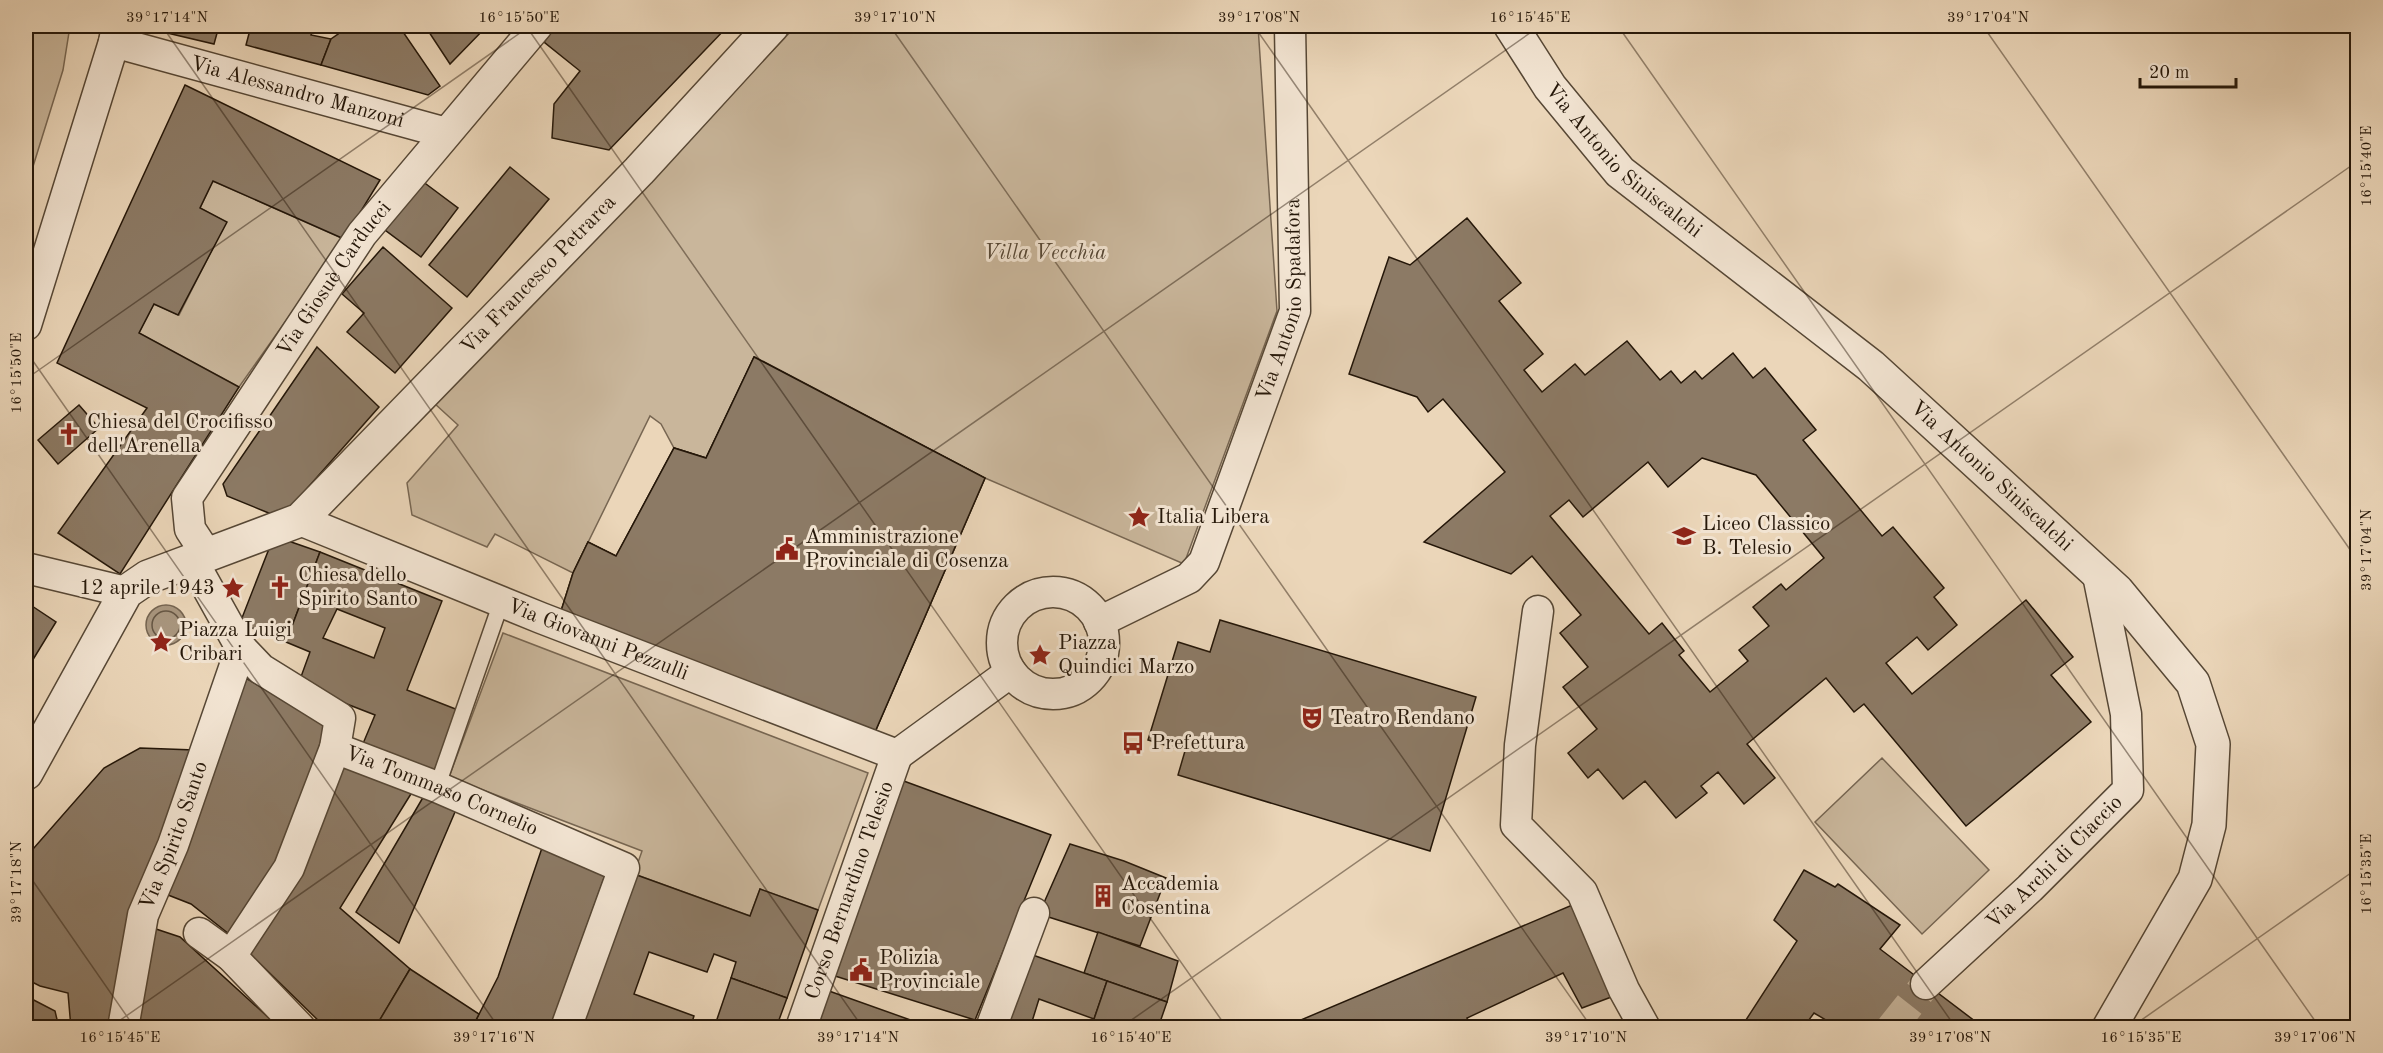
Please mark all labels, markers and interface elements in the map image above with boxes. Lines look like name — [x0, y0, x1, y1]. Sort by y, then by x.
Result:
text: 39°17'14"N — [126, 11, 208, 26]
text: 16°15'50"E — [479, 11, 559, 26]
text: 39°17'10"N — [854, 11, 936, 26]
text: 39°17'08"N — [1218, 11, 1300, 26]
text: 16°15'45"E — [1490, 11, 1570, 26]
text: 39°17'04"N — [1947, 11, 2029, 26]
scale bar — [2140, 51, 2236, 89]
street label: Via Alessandro Manzoni — [188, 53, 406, 131]
text: 20 m — [2149, 64, 2189, 82]
street label: Via Antonio Siniscalchi — [1541, 79, 1706, 242]
text: 16°15'40"E — [2360, 126, 2375, 206]
street label: Via Francesco Petrarca — [457, 191, 620, 358]
street label: Via Giosuè Carducci — [273, 198, 395, 360]
street label: Via Antonio Spadafora — [1253, 198, 1306, 404]
park label: Villa Vecchia — [984, 243, 1106, 264]
text: 16°15'50"E — [10, 333, 25, 413]
street label: Via Antonio Siniscalchi — [1906, 397, 2077, 555]
place label: Chiesa del Crocifisso dell'Arenella — [87, 412, 273, 457]
church icon: Chiesa del Crocifisso dell'Arenella — [56, 421, 82, 447]
place icon: Italia Libera — [1126, 504, 1152, 530]
place label: Italia Libera — [1157, 507, 1270, 528]
text: 39°17'04"N — [2360, 509, 2375, 591]
place label: Liceo Classico B. Telesio — [1702, 514, 1830, 559]
school or university icon: Liceo Classico B. Telesio — [1671, 523, 1697, 549]
place label: Amministrazione Provinciale di Cosenza — [805, 527, 1009, 572]
public building icon: Amministrazione Provinciale di Cosenza — [774, 536, 800, 562]
place label: Chiesa dello Spirito Santo — [298, 565, 418, 610]
church icon: Chiesa dello Spirito Santo — [267, 574, 293, 600]
place icon: 12 aprile 1943 — [220, 575, 246, 601]
place label: 12 aprile 1943 — [79, 578, 215, 599]
street label: Via Giovanni Pezzulli — [504, 595, 691, 684]
place label: Piazza Luigi Cribari — [179, 620, 292, 665]
place icon: Piazza Luigi Cribari — [148, 629, 174, 655]
place label: Piazza Quindici Marzo — [1058, 633, 1195, 678]
place icon: Piazza Quindici Marzo — [1027, 642, 1053, 668]
theatre icon: Teatro Rendano — [1299, 705, 1325, 731]
place label: Teatro Rendano — [1330, 708, 1475, 729]
bus stop icon: Prefettura — [1120, 730, 1146, 756]
place label: Prefettura — [1151, 733, 1245, 754]
street label: Via Tommaso Cornelio — [342, 742, 541, 840]
street label: Via Spirito Santo — [136, 759, 212, 913]
street label: Corso Bernardino Telesio — [801, 778, 897, 1002]
street label: Via Archi di Ciaccio — [1982, 791, 2127, 933]
text: 16°15'35"E — [2360, 834, 2375, 914]
text: 39°17'18"N — [10, 841, 25, 923]
place label: Accademia Cosentina — [1121, 874, 1219, 919]
building icon: Accademia Cosentina — [1090, 883, 1116, 909]
place label: Polizia Provinciale — [879, 948, 980, 993]
public building icon: Polizia Provinciale — [848, 957, 874, 983]
text: 16°15'45"E — [80, 1031, 160, 1046]
text: 39°17'16"N — [453, 1031, 535, 1046]
text: 39°17'14"N — [817, 1031, 899, 1046]
text: 16°15'40"E — [1091, 1031, 1171, 1046]
text: 39°17'10"N — [1545, 1031, 1627, 1046]
text: 39°17'08"N — [1909, 1031, 1991, 1046]
text: 16°15'35"E — [2101, 1031, 2181, 1046]
text: 39°17'06"N — [2274, 1031, 2356, 1046]

